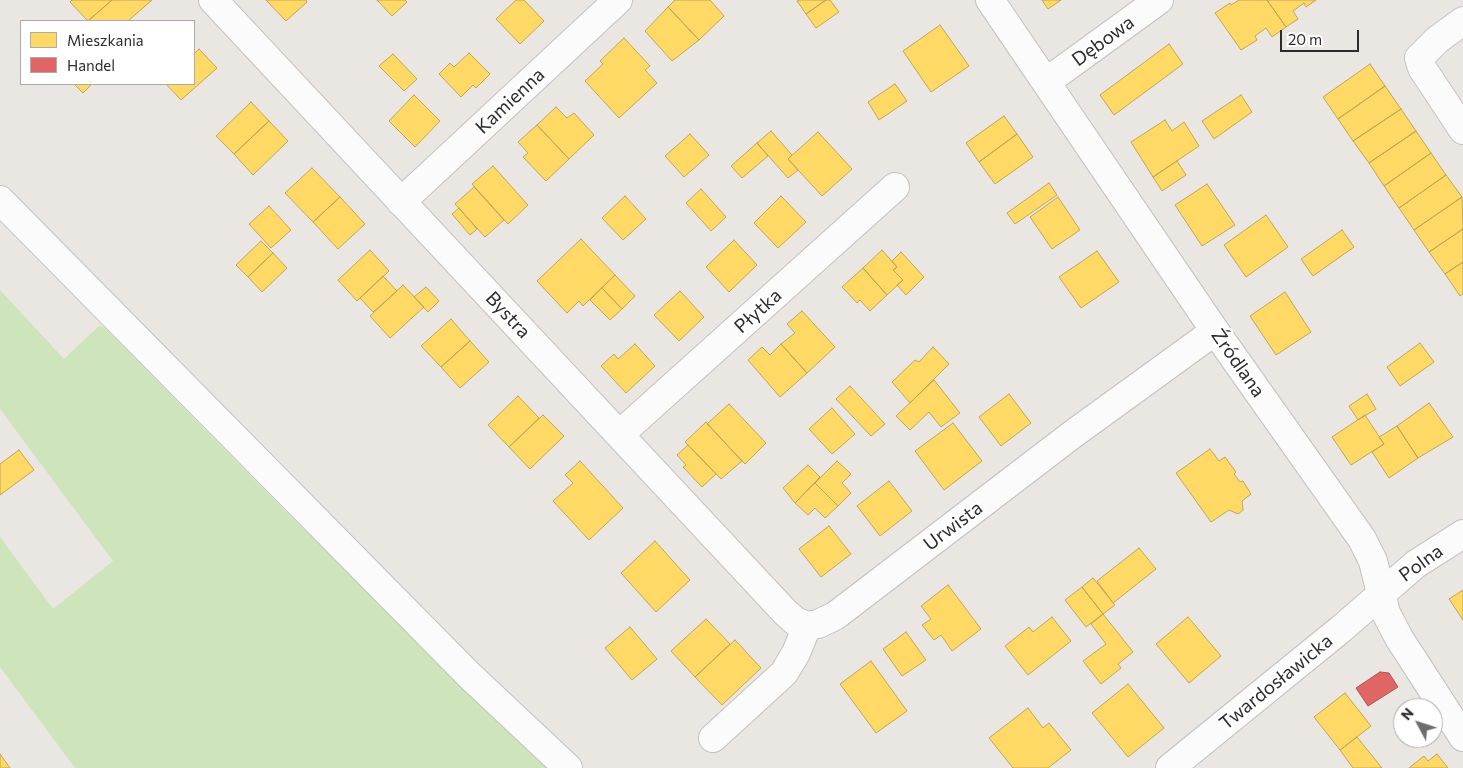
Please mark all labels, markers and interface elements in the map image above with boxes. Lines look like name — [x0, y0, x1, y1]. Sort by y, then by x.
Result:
street label: Dębowa — [1067, 11, 1139, 71]
legend — [20, 20, 195, 85]
scale bar — [1283, 20, 1362, 52]
text: 20 m — [1288, 30, 1322, 48]
text: Mieszkania — [67, 31, 144, 49]
text: Handel — [67, 56, 115, 74]
street label: Kamienna — [471, 63, 549, 139]
street label: Płytka — [730, 284, 786, 338]
street label: Bystra — [481, 287, 535, 343]
street label: Źródlana — [1206, 325, 1270, 401]
street label: Urwista — [919, 496, 987, 556]
street label: Polna — [1395, 539, 1447, 587]
street label: Twardosławicka — [1215, 629, 1337, 735]
north arrow — [1393, 698, 1443, 748]
text: N — [1397, 704, 1417, 723]

